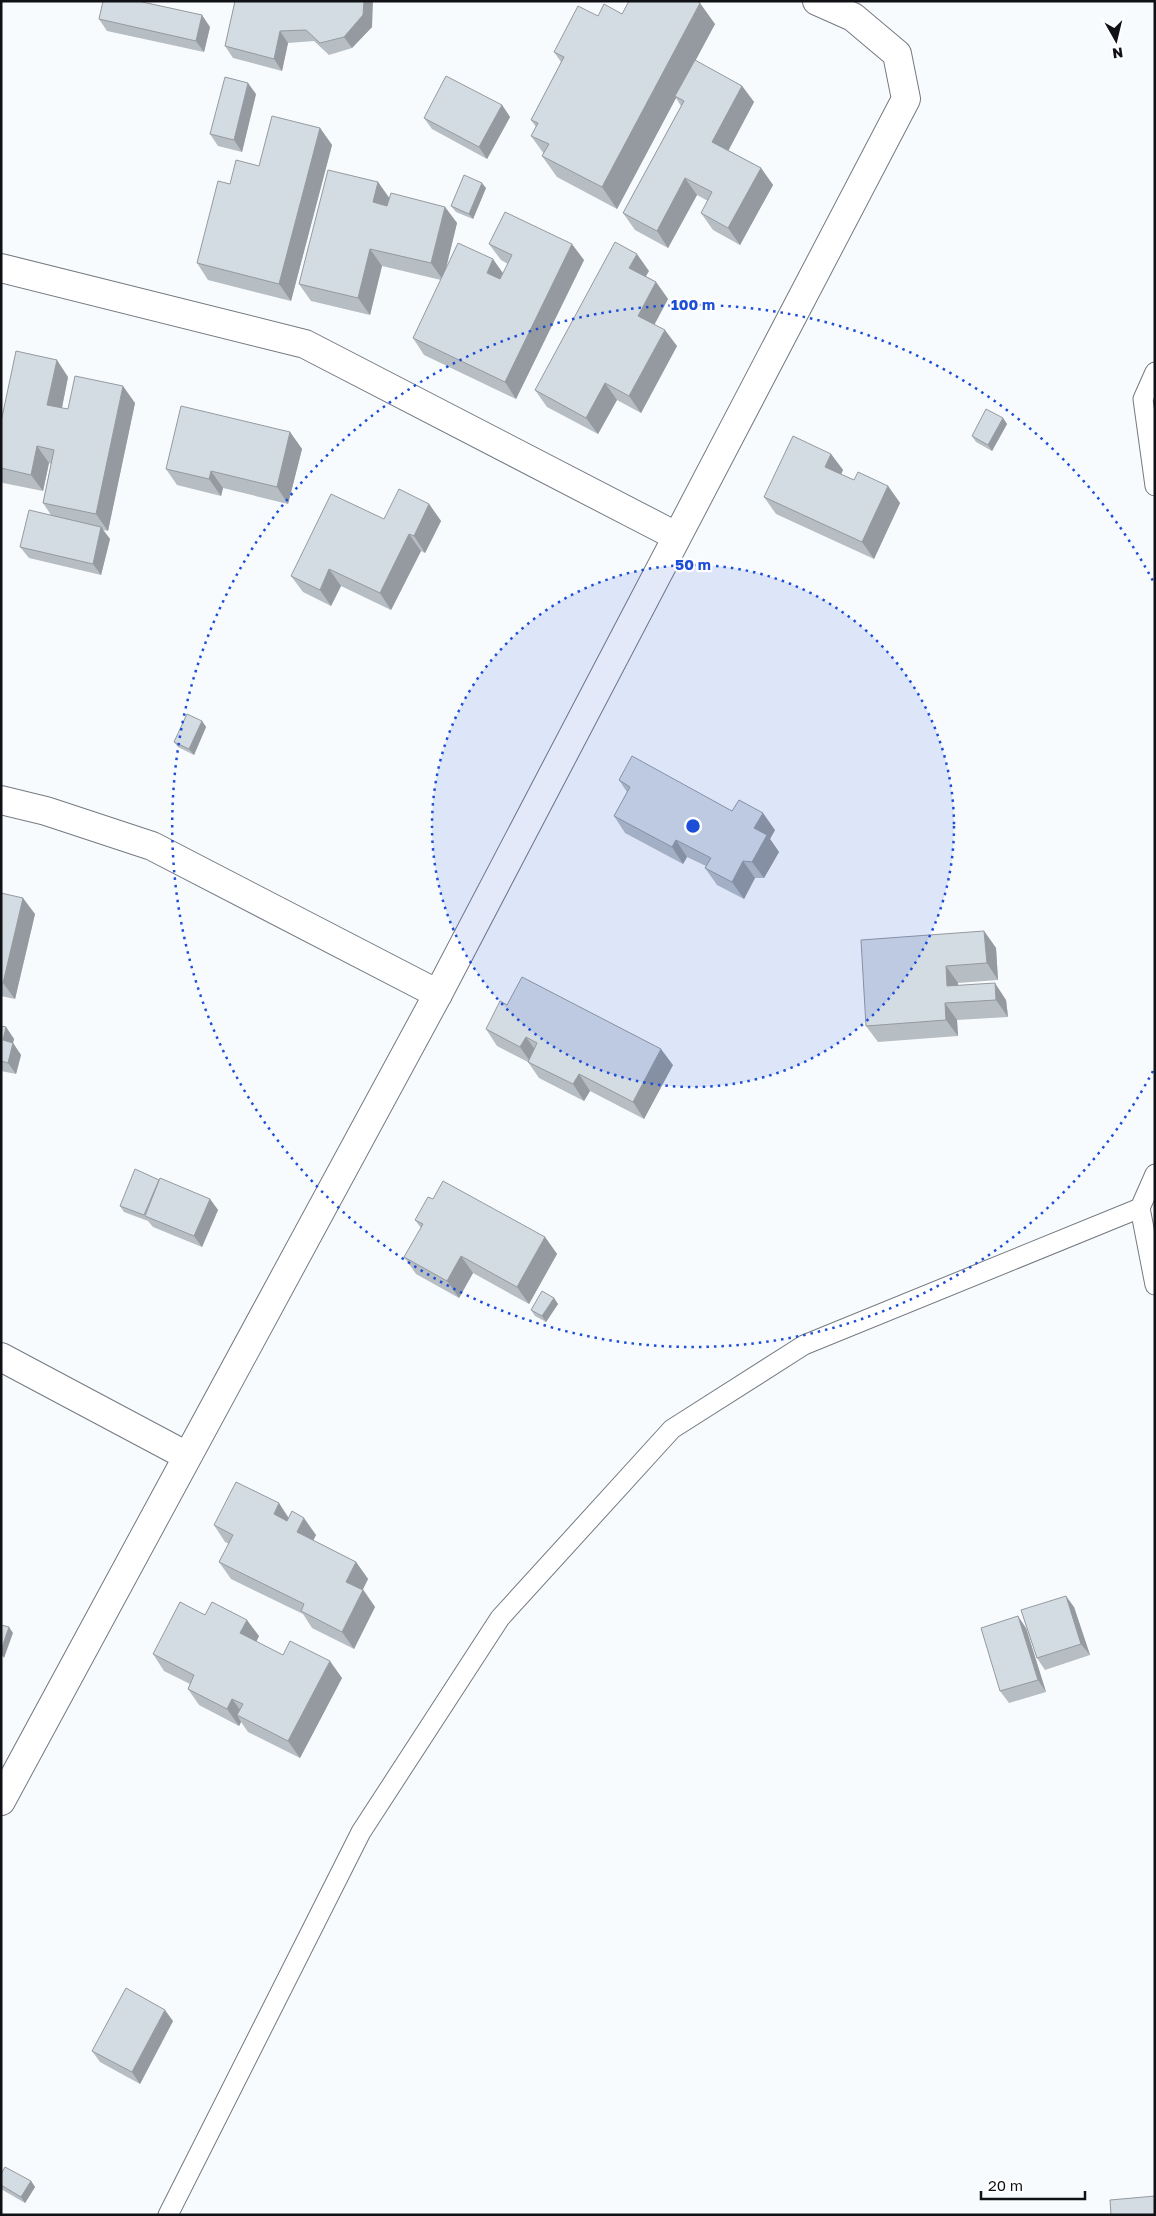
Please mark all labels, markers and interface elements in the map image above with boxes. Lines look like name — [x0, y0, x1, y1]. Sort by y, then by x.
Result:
north arrow — [1091, 15, 1141, 65]
text: N — [1111, 44, 1124, 63]
text: 100 m — [671, 295, 715, 313]
text: 50 m — [675, 555, 711, 573]
centre of rings — [684, 817, 702, 835]
scale bar — [981, 2168, 1085, 2200]
text: 20 m — [988, 2176, 1023, 2194]

